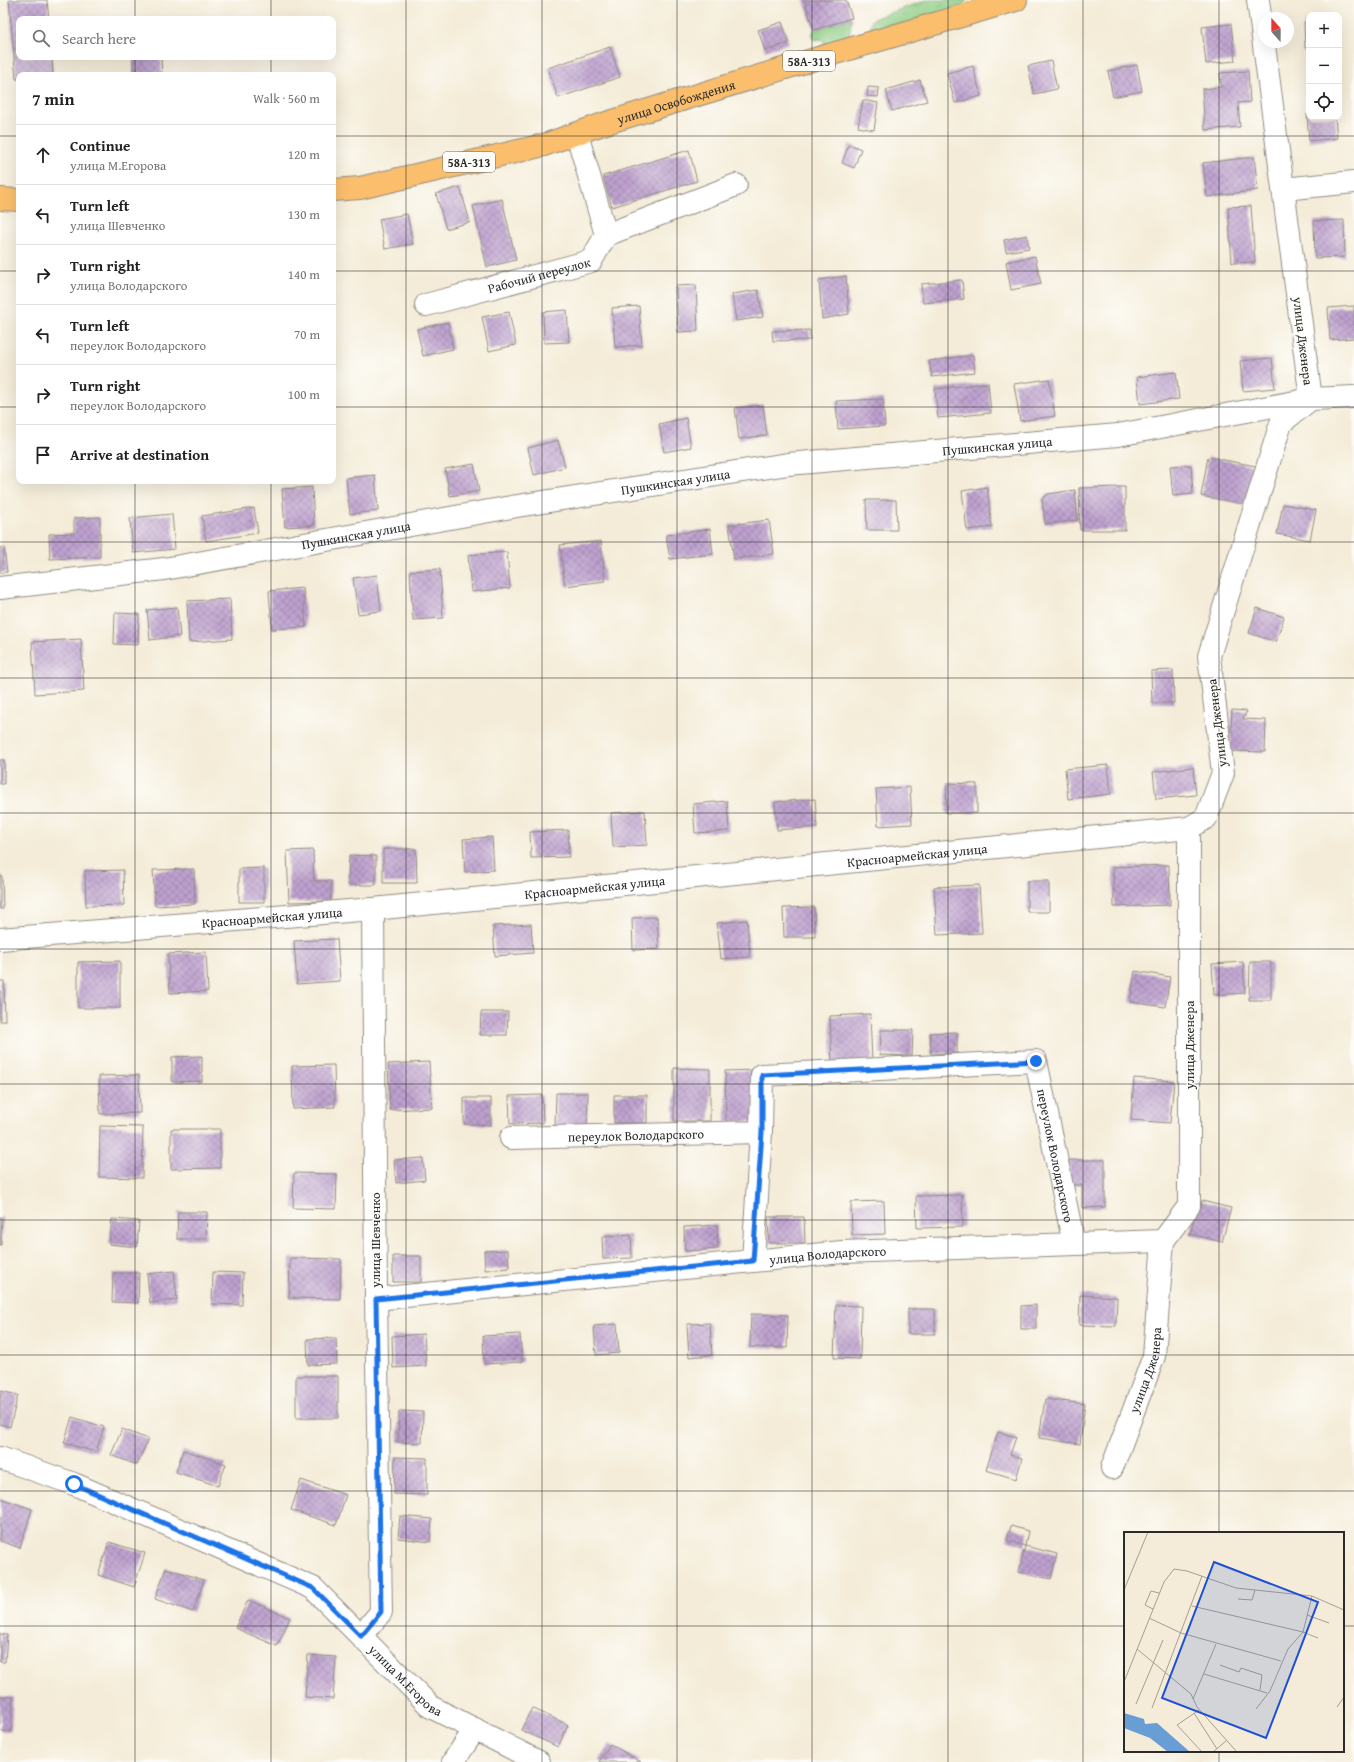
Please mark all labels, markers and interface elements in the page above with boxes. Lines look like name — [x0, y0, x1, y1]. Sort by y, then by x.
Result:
north arrow — [1258, 12, 1294, 48]
map controls — [1306, 12, 1342, 120]
button: + — [1306, 12, 1342, 48]
search box — [16, 16, 336, 60]
icon: search — [30, 27, 52, 49]
text: Search here — [62, 28, 136, 49]
button: − — [1306, 48, 1342, 84]
road number: 58А-313 — [783, 51, 835, 71]
street label: улица Освобождения — [614, 74, 738, 129]
button: locate — [1306, 84, 1342, 120]
text: 7 min — [32, 86, 74, 111]
text: Walk · 560 m — [253, 89, 320, 108]
text: Continue — [70, 135, 131, 156]
icon: ahead — [32, 144, 54, 166]
text: 120 m — [288, 145, 320, 164]
road number: 58А-313 — [443, 152, 495, 172]
text: улица М.Егорова — [70, 156, 166, 175]
text: Turn left — [70, 195, 129, 216]
icon: left — [32, 204, 54, 226]
text: 130 m — [288, 205, 320, 224]
text: улица Шевченко — [70, 216, 165, 235]
street label: Рабочий переулок — [486, 252, 593, 298]
text: Turn right — [70, 255, 141, 276]
icon: right — [32, 264, 54, 286]
text: 140 m — [288, 265, 320, 284]
text: улица Володарского — [70, 276, 187, 295]
street label: улица Дженера — [1288, 295, 1318, 387]
text: Turn left — [70, 315, 129, 336]
icon: left — [32, 324, 54, 346]
text: 70 m — [294, 325, 320, 344]
text: переулок Володарского — [70, 336, 206, 355]
text: Turn right — [70, 375, 141, 396]
icon: right — [32, 384, 54, 406]
text: 100 m — [288, 385, 320, 404]
text: переулок Володарского — [70, 396, 206, 415]
street label: Пушкинская улица — [941, 431, 1054, 460]
icon: arrive — [32, 444, 54, 466]
text: Arrive at destination — [70, 444, 209, 465]
street label: Пушкинская улица — [619, 463, 732, 499]
street label: Пушкинская улица — [300, 516, 413, 554]
street label: улица Дженера — [1202, 677, 1232, 769]
street label: Красноармейская улица — [846, 838, 989, 871]
street label: Красноармейская улица — [524, 871, 667, 903]
street label: Красноармейская улица — [201, 902, 344, 932]
street label: улица Дженера — [1180, 1000, 1199, 1090]
route end — [1027, 1052, 1045, 1070]
street label: переулок Володарского — [1032, 1087, 1079, 1224]
street label: переулок Володарского — [568, 1124, 705, 1146]
street label: улица Шевченко — [366, 1192, 385, 1289]
street label: улица Володарского — [767, 1241, 887, 1269]
street label: улица Дженера — [1124, 1326, 1166, 1416]
route start — [65, 1475, 83, 1493]
inset map — [1124, 1532, 1344, 1752]
street label: улица М.Егорова — [364, 1639, 446, 1721]

